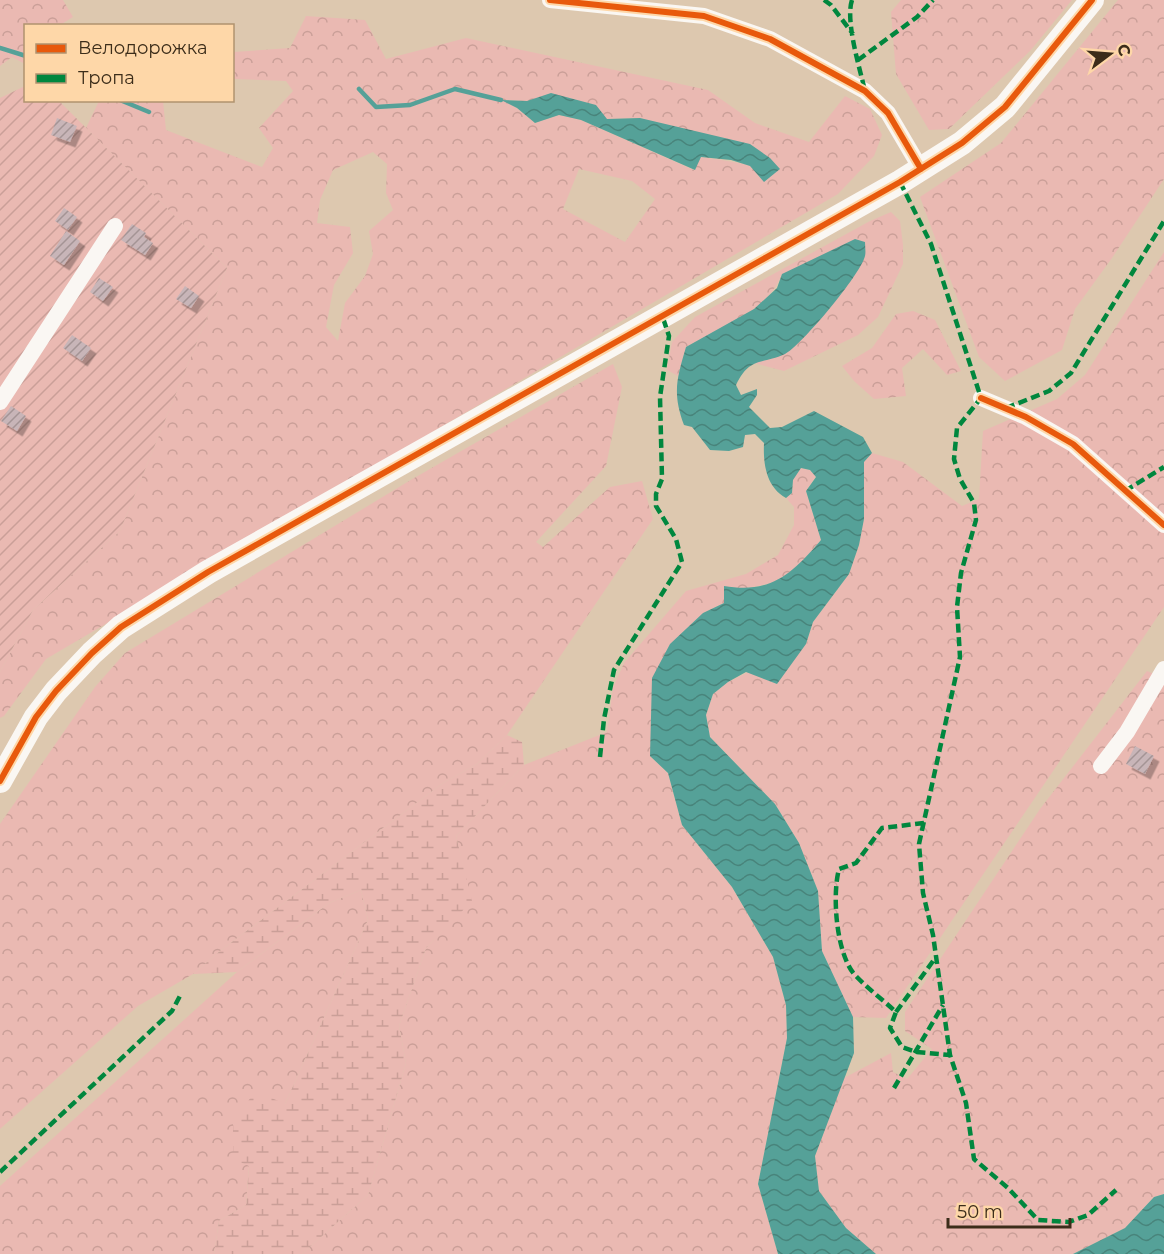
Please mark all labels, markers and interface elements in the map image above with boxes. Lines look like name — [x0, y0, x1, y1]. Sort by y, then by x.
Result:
legend — [24, 24, 234, 102]
north arrow — [1080, 24, 1140, 84]
text: Велодорожка — [78, 37, 207, 59]
text: С — [1113, 42, 1135, 59]
text: Тропа — [78, 67, 135, 89]
scale bar — [948, 1191, 1070, 1229]
text: 50 m — [957, 1201, 1003, 1223]

